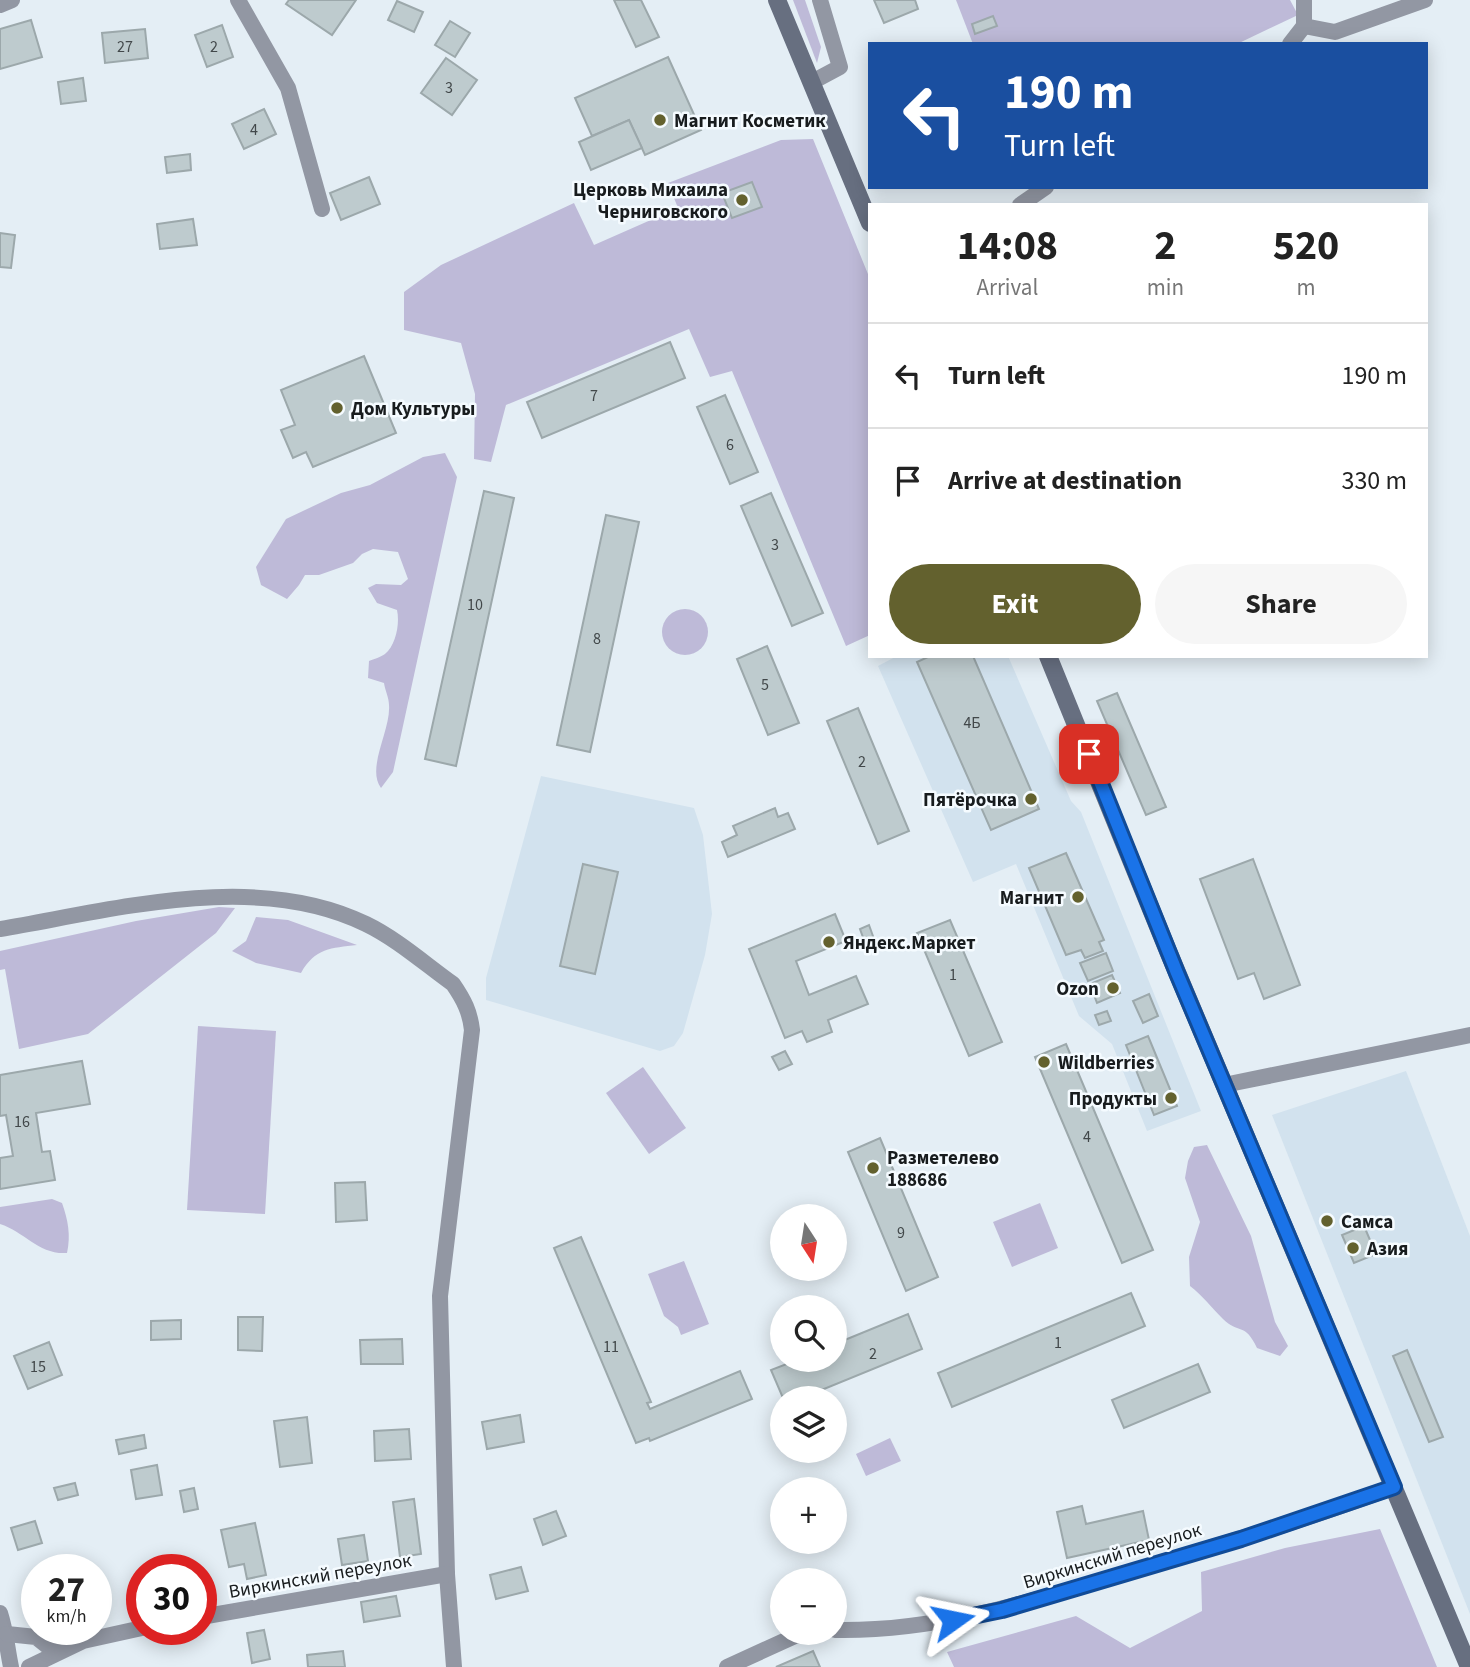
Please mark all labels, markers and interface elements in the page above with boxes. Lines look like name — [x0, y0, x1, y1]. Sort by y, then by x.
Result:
house number: 27 — [117, 36, 133, 58]
house number: 2 — [210, 36, 218, 58]
text: 190 m — [1004, 58, 1133, 128]
icon: left — [889, 70, 980, 161]
house number: 3 — [445, 77, 453, 99]
place label: Магнит Косметик — [674, 108, 826, 135]
marker: Магнит Косметик — [652, 112, 668, 128]
house number: 4 — [250, 119, 258, 141]
text: Turn left — [1004, 123, 1115, 169]
place label: Церковь Михаила Черниговского — [573, 177, 728, 226]
marker: Церковь Михаила Черниговского — [734, 192, 750, 208]
text: 14:08 — [957, 216, 1058, 276]
text: 2 — [1154, 216, 1176, 276]
text: 520 — [1273, 216, 1339, 276]
text: Arrival — [976, 271, 1038, 304]
text: min — [1147, 271, 1184, 304]
text: m — [1296, 271, 1316, 304]
icon: left — [889, 357, 927, 395]
text: Turn left — [948, 357, 1045, 394]
text: 190 m — [1341, 357, 1407, 394]
house number: 7 — [590, 385, 598, 407]
place label: Дом Культуры — [351, 396, 475, 423]
marker: Дом Культуры — [329, 400, 345, 416]
house number: 6 — [726, 434, 734, 456]
icon: arrive — [889, 462, 927, 500]
text: Arrive at destination — [948, 462, 1182, 499]
text: 330 m — [1341, 462, 1407, 499]
house number: 3 — [771, 534, 779, 556]
button: Exit — [889, 564, 1141, 644]
button: Share — [1155, 564, 1407, 644]
house number: 10 — [467, 594, 483, 616]
house number: 8 — [593, 628, 601, 650]
house number: 5 — [761, 674, 769, 696]
house number: 4Б — [963, 712, 981, 734]
pin — [1059, 724, 1119, 784]
icon: arrive — [1070, 735, 1108, 773]
house number: 2 — [858, 751, 866, 773]
place label: Пятёрочка — [923, 787, 1017, 814]
marker: Пятёрочка — [1023, 791, 1039, 807]
place label: Магнит — [1000, 885, 1064, 912]
marker: Магнит — [1070, 889, 1086, 905]
place label: Яндекс.Маркет — [843, 930, 976, 957]
marker: Яндекс.Маркет — [821, 934, 837, 950]
house number: 1 — [949, 964, 957, 986]
place label: Ozon — [1056, 976, 1099, 1003]
marker: Ozon — [1105, 980, 1121, 996]
place label: Wildberries — [1058, 1050, 1154, 1077]
marker: Wildberries — [1036, 1054, 1052, 1070]
place label: Продукты — [1069, 1086, 1157, 1113]
marker: Продукты — [1163, 1090, 1179, 1106]
house number: 16 — [14, 1111, 30, 1133]
house number: 4 — [1083, 1126, 1091, 1148]
place label: Разметелево 188686 — [887, 1145, 999, 1194]
marker: Разметелево 188686 — [865, 1160, 881, 1176]
north arrow — [770, 1204, 847, 1281]
map controls — [770, 1204, 847, 1645]
place label: Самса — [1341, 1209, 1393, 1236]
marker: Самса — [1319, 1213, 1335, 1229]
house number: 9 — [897, 1222, 905, 1244]
place label: Азия — [1366, 1236, 1408, 1263]
marker: Азия — [1345, 1240, 1361, 1256]
button: search — [770, 1295, 847, 1372]
house number: 1 — [1054, 1332, 1062, 1354]
house number: 11 — [603, 1336, 619, 1358]
house number: 2 — [869, 1343, 877, 1365]
house number: 15 — [30, 1356, 46, 1378]
button: layers — [770, 1386, 847, 1463]
button: + — [770, 1477, 847, 1554]
street label: Виркинский переулок — [1020, 1516, 1205, 1596]
street label: Виркинский переулок — [227, 1547, 414, 1606]
speed limit sign: 30 — [126, 1554, 217, 1645]
text: 27 — [48, 1565, 85, 1615]
button: − — [770, 1568, 847, 1645]
position arrow — [916, 1583, 990, 1657]
text: km/h — [47, 1604, 86, 1629]

